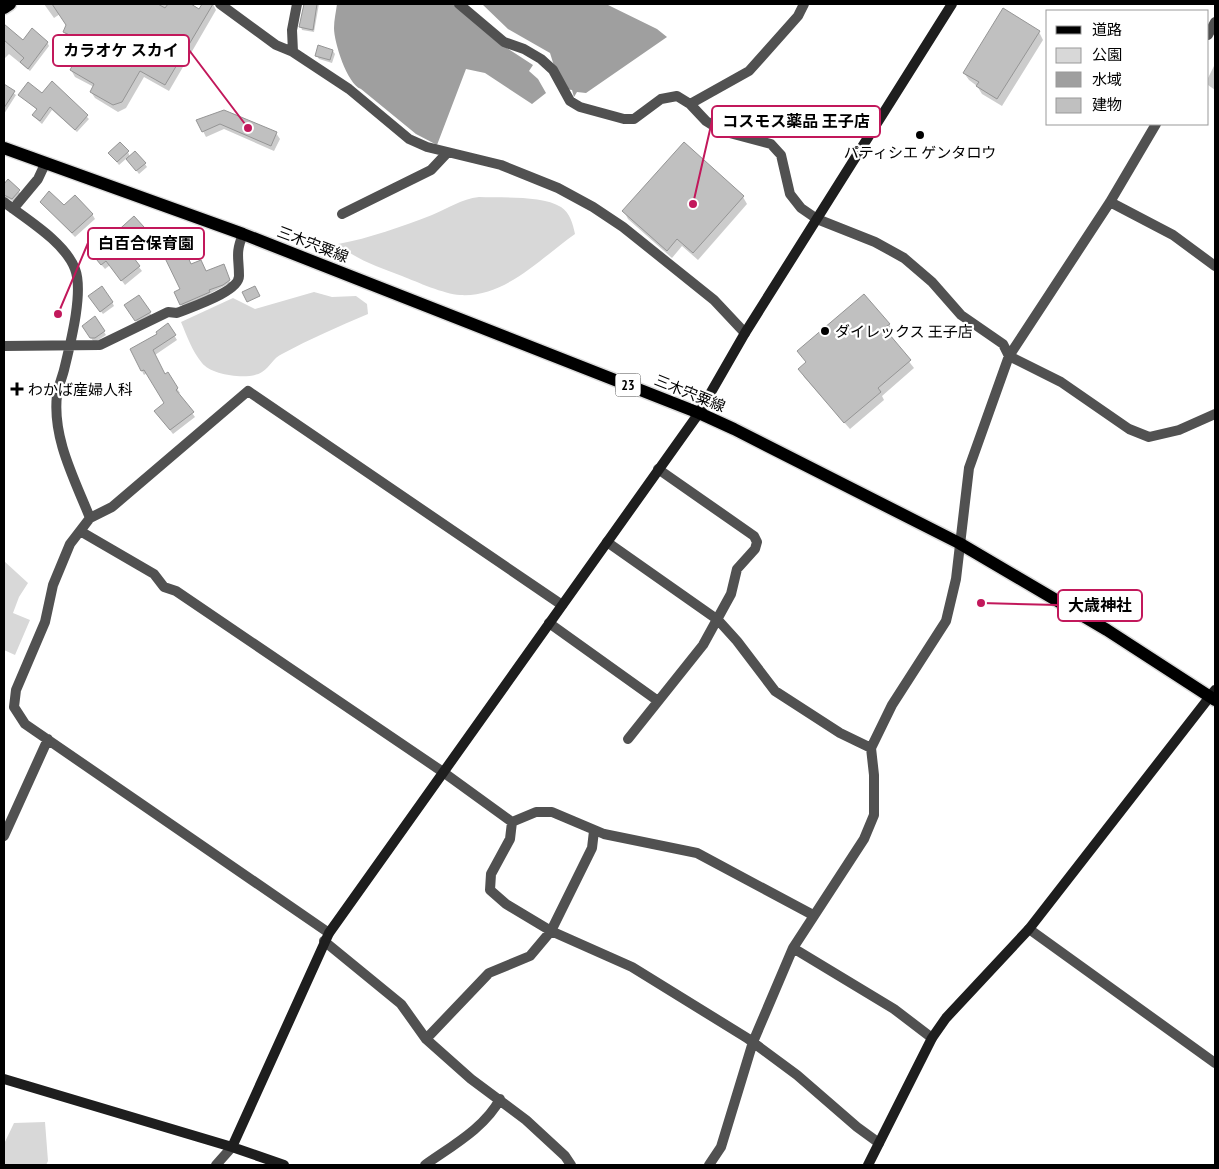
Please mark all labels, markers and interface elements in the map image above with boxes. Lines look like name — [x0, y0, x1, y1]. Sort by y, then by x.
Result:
legend — [1046, 10, 1209, 125]
text: 道路 — [1092, 20, 1122, 39]
callout: カラオケ スカイ — [53, 35, 189, 66]
text: カラオケ スカイ — [63, 40, 179, 60]
text: 公園 — [1092, 45, 1122, 64]
text: 水域 — [1092, 70, 1122, 89]
text: 建物 — [1092, 95, 1122, 114]
callout: コスモス薬品 王子店 — [712, 106, 880, 137]
text: コスモス薬品 王子店 — [722, 111, 870, 131]
marker: パティシエ ゲンタロウ — [914, 129, 926, 141]
place label: パティシエ ゲンタロウ — [844, 143, 996, 162]
street label: 三木宍粟線 — [275, 222, 351, 266]
callout: 白百合保育園 — [88, 228, 204, 259]
text: 白百合保育園 — [98, 233, 194, 253]
place label: ダイレックス 王子店 — [835, 322, 973, 341]
marker: ダイレックス 王子店 — [819, 325, 831, 337]
street label: 三木宍粟線 — [652, 370, 728, 416]
road number: 23 — [616, 374, 640, 396]
place label: わかば産婦人科 — [28, 380, 133, 399]
marker: わかば産婦人科 — [10, 382, 24, 396]
callout: 大歳神社 — [1058, 590, 1142, 621]
text: 大歳神社 — [1068, 595, 1132, 615]

